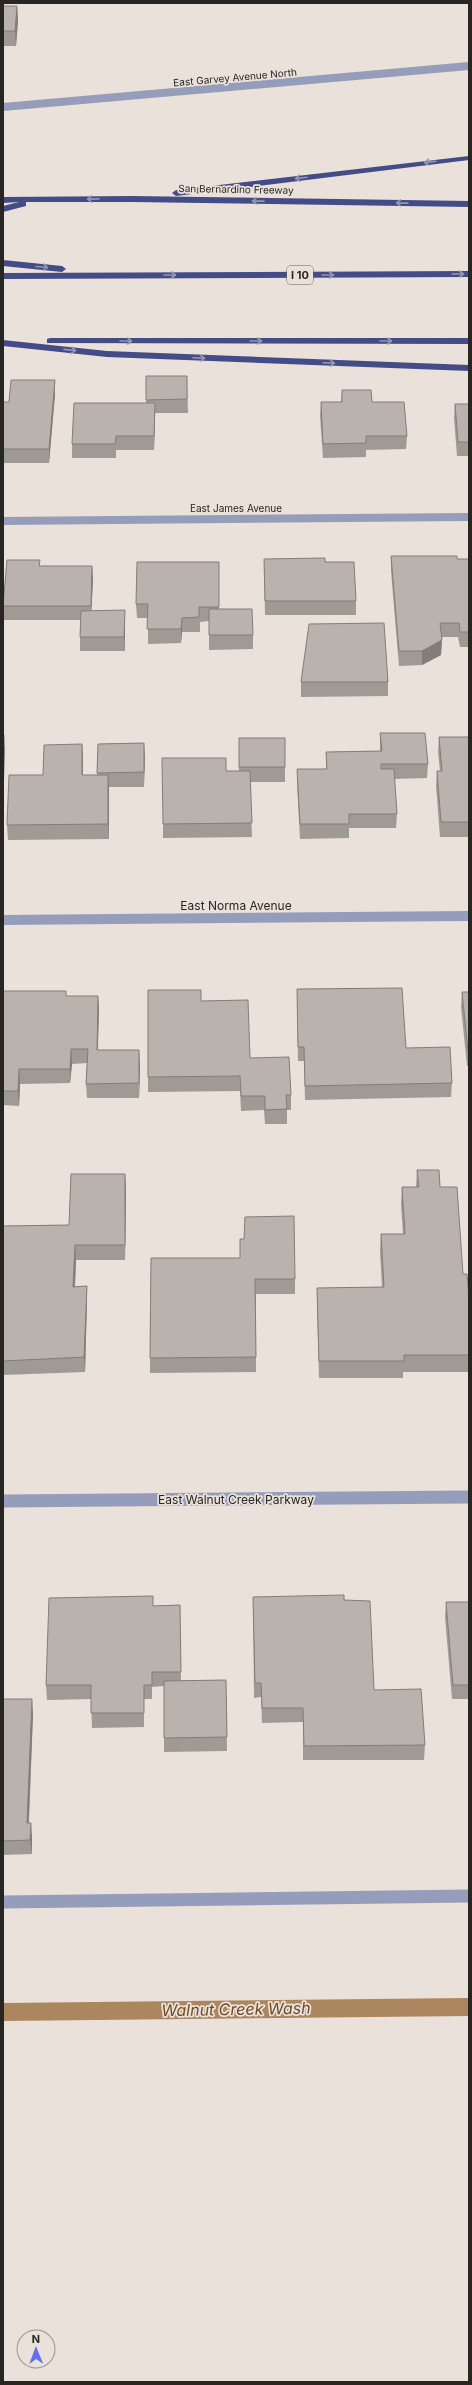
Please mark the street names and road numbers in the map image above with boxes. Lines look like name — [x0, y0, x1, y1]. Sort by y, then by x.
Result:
street label: East Garvey Avenue North — [173, 66, 297, 88]
street label: San Bernardino Freeway — [178, 182, 294, 196]
road number: I 10 — [287, 266, 313, 284]
street label: East James Avenue — [190, 502, 282, 514]
street label: East Norma Avenue — [180, 898, 292, 913]
street label: East Walnut Creek Parkway — [158, 1492, 314, 1507]

